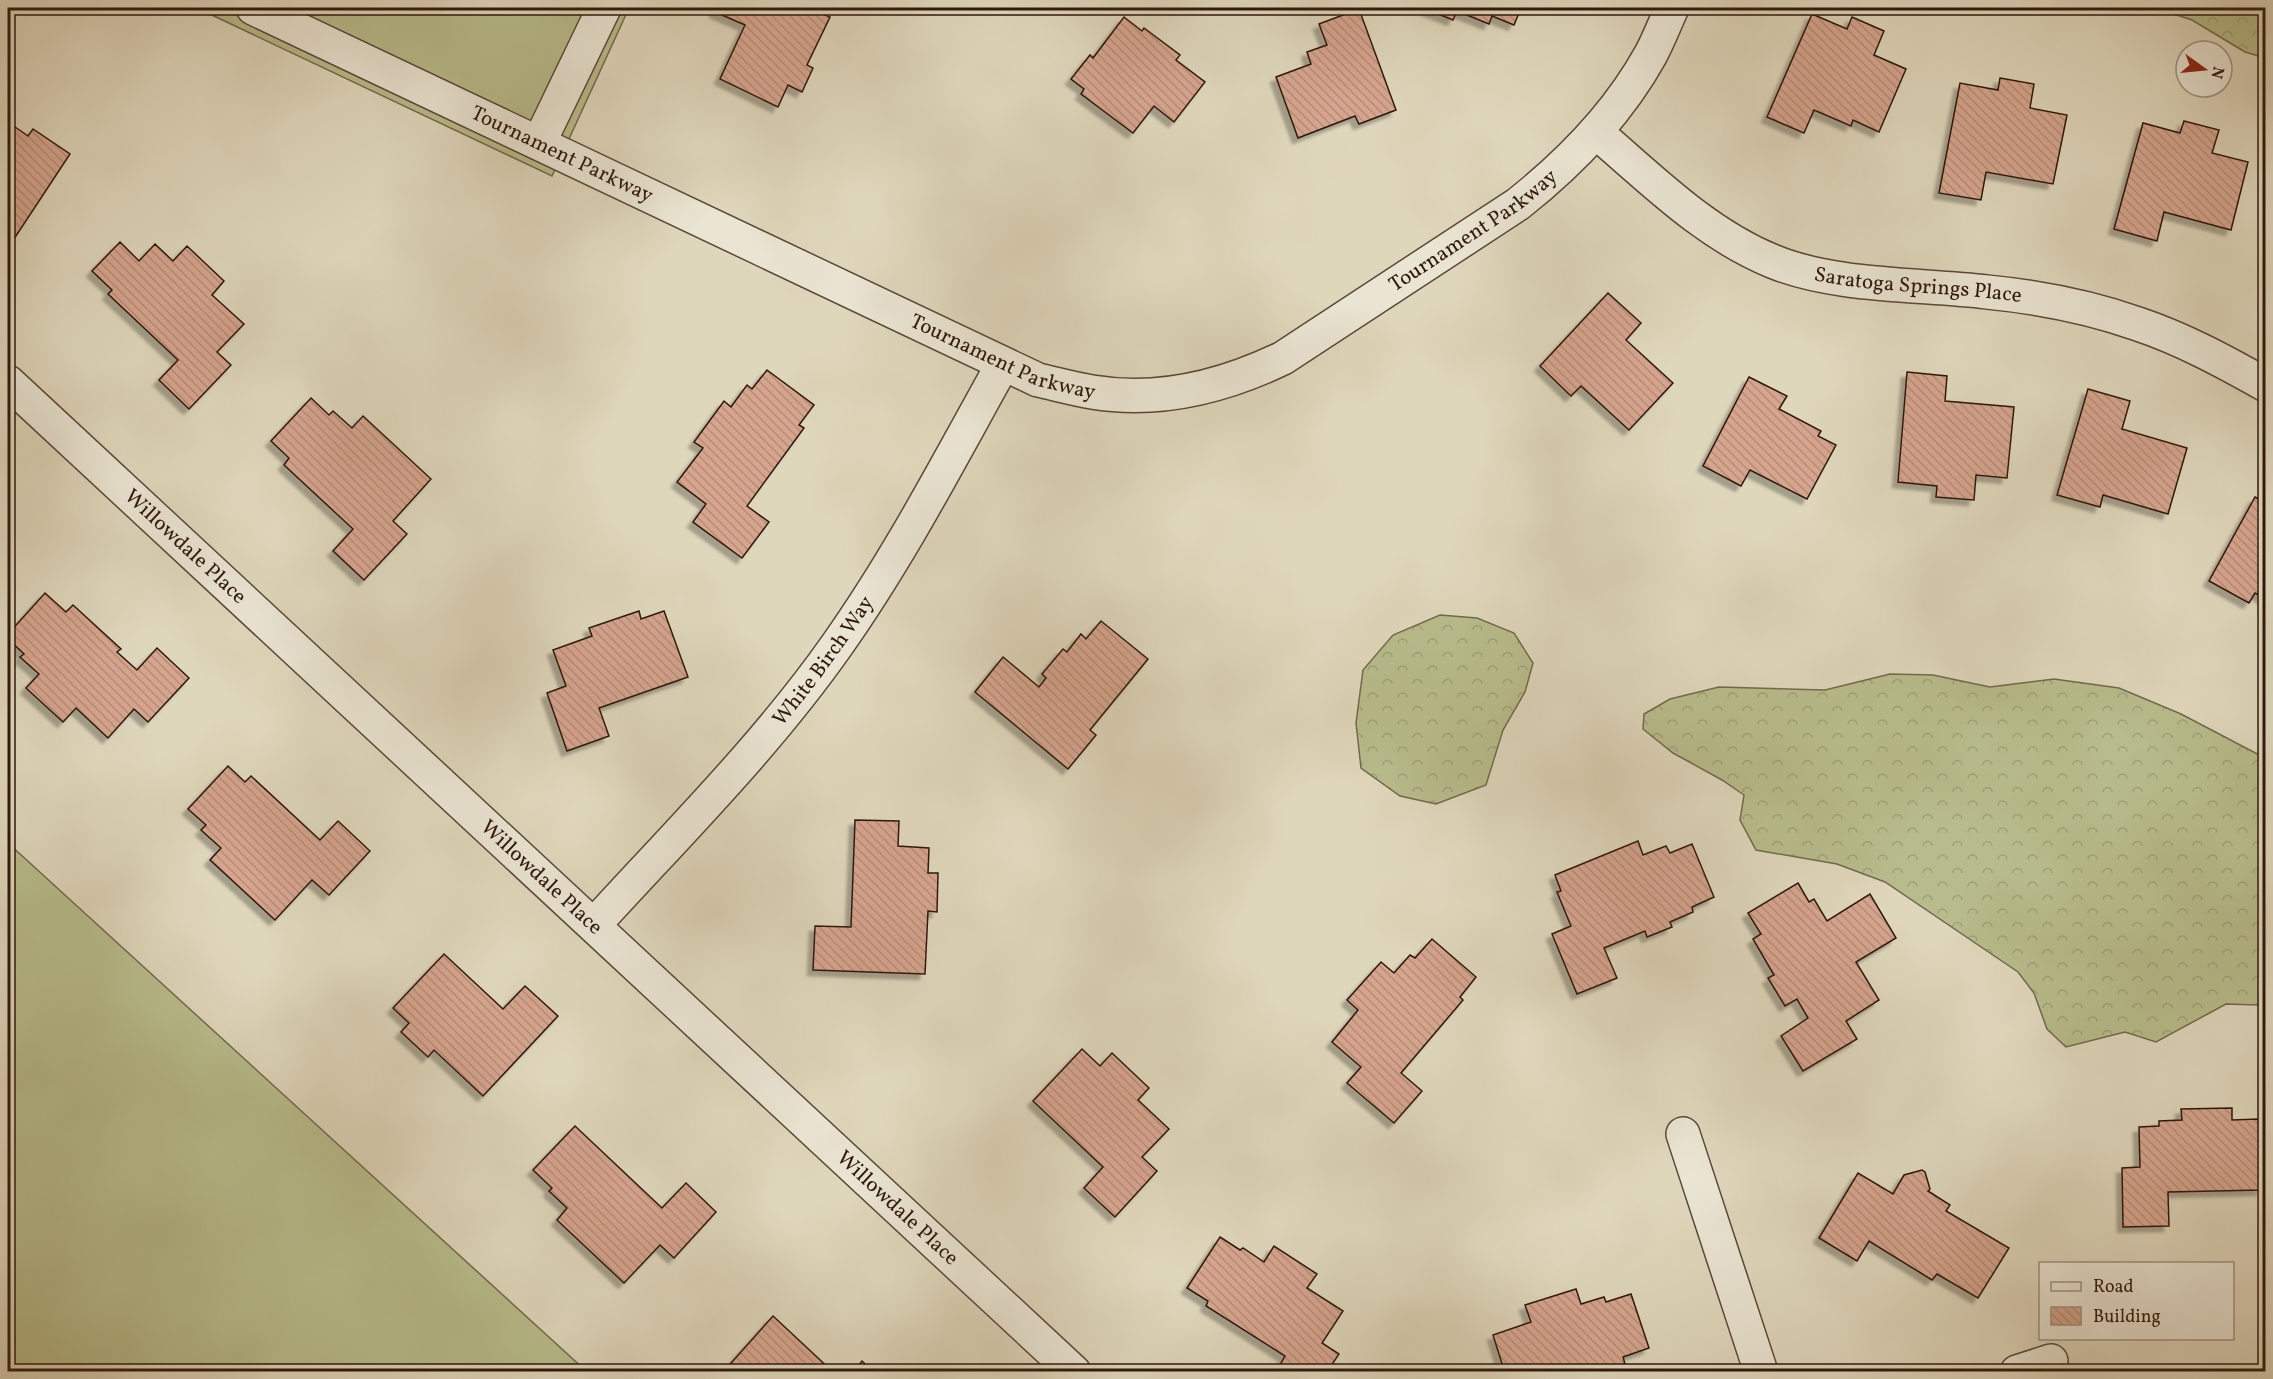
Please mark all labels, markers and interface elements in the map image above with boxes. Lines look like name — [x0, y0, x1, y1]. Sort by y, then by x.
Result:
north arrow — [2174, 39, 2234, 99]
text: N — [2204, 64, 2229, 81]
street label: Tournament Parkway — [466, 99, 659, 210]
street label: Tournament Parkway — [1383, 162, 1564, 299]
street label: Saratoga Springs Place — [1812, 260, 2024, 311]
street label: Tournament Parkway — [905, 307, 1098, 407]
street label: Willowdale Place — [118, 482, 253, 611]
street label: White Birch Way — [766, 590, 881, 732]
street label: Willowdale Place — [474, 813, 609, 942]
street label: Willowdale Place — [830, 1144, 965, 1272]
legend — [2039, 1262, 2234, 1340]
text: Road — [2093, 1275, 2134, 1300]
text: Building — [2093, 1305, 2161, 1330]

